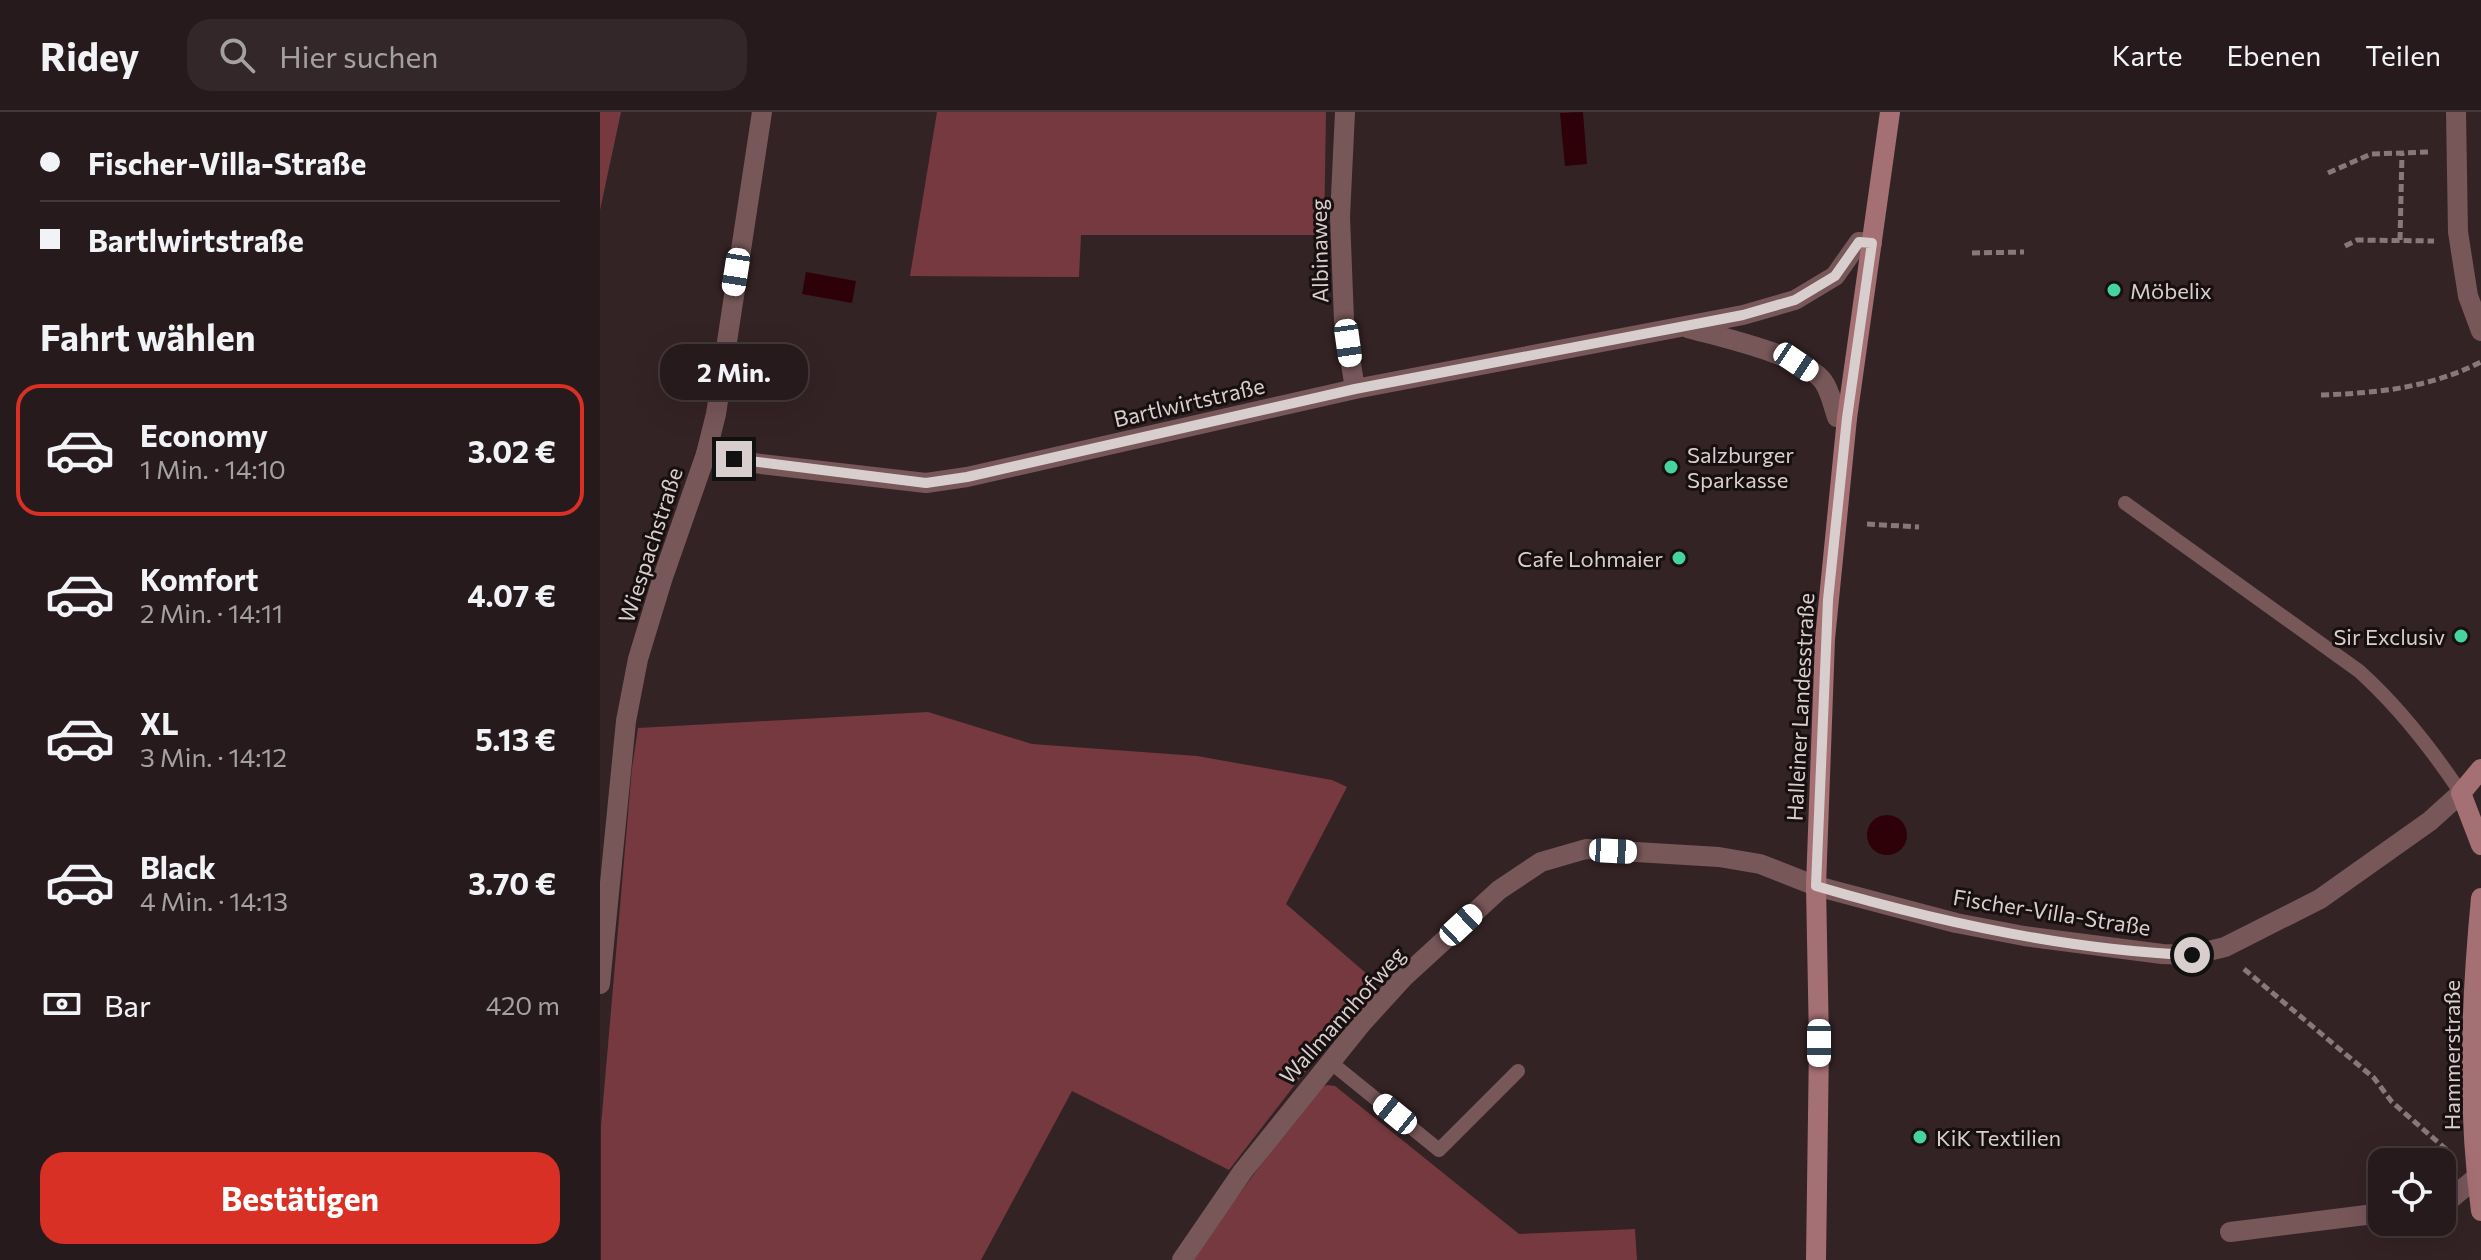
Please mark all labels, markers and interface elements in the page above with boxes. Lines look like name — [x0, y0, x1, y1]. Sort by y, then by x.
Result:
search box — [187, 19, 747, 91]
text: Ridey — [40, 32, 139, 79]
icon: search — [215, 33, 259, 77]
text: Hier suchen — [279, 37, 439, 74]
text: Karte — [2112, 38, 2183, 72]
text: Ebenen — [2227, 38, 2321, 72]
text: Teilen — [2365, 38, 2441, 72]
text: Fischer-Villa-Straße — [88, 144, 366, 181]
street label: Albinaweg — [1305, 199, 1333, 303]
text: Bartlwirtstraße — [88, 221, 304, 258]
car — [720, 246, 752, 298]
place label: Möbelix — [2130, 277, 2212, 304]
marker: Möbelix — [2105, 281, 2123, 299]
text: Fahrt wählen — [40, 314, 256, 358]
car — [1333, 318, 1363, 368]
car — [1769, 339, 1823, 385]
callout: 2 Min. — [660, 343, 808, 399]
text: 2 Min. — [697, 356, 771, 387]
street label: Bartlwirtstraße — [1111, 372, 1267, 432]
icon: car — [44, 414, 116, 486]
text: Economy — [140, 416, 268, 453]
text: 3.02 € — [468, 432, 556, 469]
route end — [716, 441, 752, 477]
place label: Salzburger Sparkasse — [1687, 441, 1794, 493]
text: 1 Min. · 14:10 — [140, 453, 286, 484]
marker: Salzburger Sparkasse — [1662, 458, 1680, 476]
street label: Wiespachstraße — [612, 464, 688, 626]
place label: Cafe Lohmaier — [1517, 545, 1663, 572]
marker: Cafe Lohmaier — [1670, 549, 1688, 567]
icon: car — [44, 558, 116, 630]
text: Komfort — [140, 560, 259, 597]
text: 4.07 € — [467, 576, 556, 613]
street label: Halleiner Landesstraße — [1781, 592, 1819, 822]
text: 2 Min. · 14:11 — [140, 597, 283, 628]
place label: Sir Exclusiv — [2333, 623, 2445, 650]
marker: Sir Exclusiv — [2452, 627, 2470, 645]
icon: car — [44, 702, 116, 774]
text: XL — [140, 704, 179, 741]
text: 5.13 € — [475, 720, 556, 757]
text: 3 Min. · 14:12 — [140, 741, 287, 772]
car — [1588, 838, 1638, 864]
icon: car — [44, 846, 116, 918]
text: Black — [140, 848, 216, 885]
text: 3.70 € — [468, 864, 556, 901]
street label: Fischer-Villa-Straße — [1951, 883, 2153, 941]
text: 4 Min. · 14:13 — [140, 885, 288, 916]
car — [1435, 900, 1487, 950]
route start — [2174, 937, 2210, 973]
street label: Wallmannhofweg — [1273, 941, 1411, 1089]
street label: Hammerstraße — [2438, 980, 2465, 1130]
icon: cash — [40, 982, 84, 1026]
text: Bar — [104, 986, 151, 1023]
text: 420 m — [486, 989, 560, 1020]
car — [1807, 1019, 1831, 1067]
car — [1369, 1090, 1421, 1138]
place label: KiK Textilien — [1936, 1124, 2061, 1151]
marker: KiK Textilien — [1911, 1128, 1929, 1146]
map controls — [2368, 1148, 2456, 1236]
button: locate — [2368, 1148, 2456, 1236]
button: Bestätigen — [40, 1152, 560, 1244]

